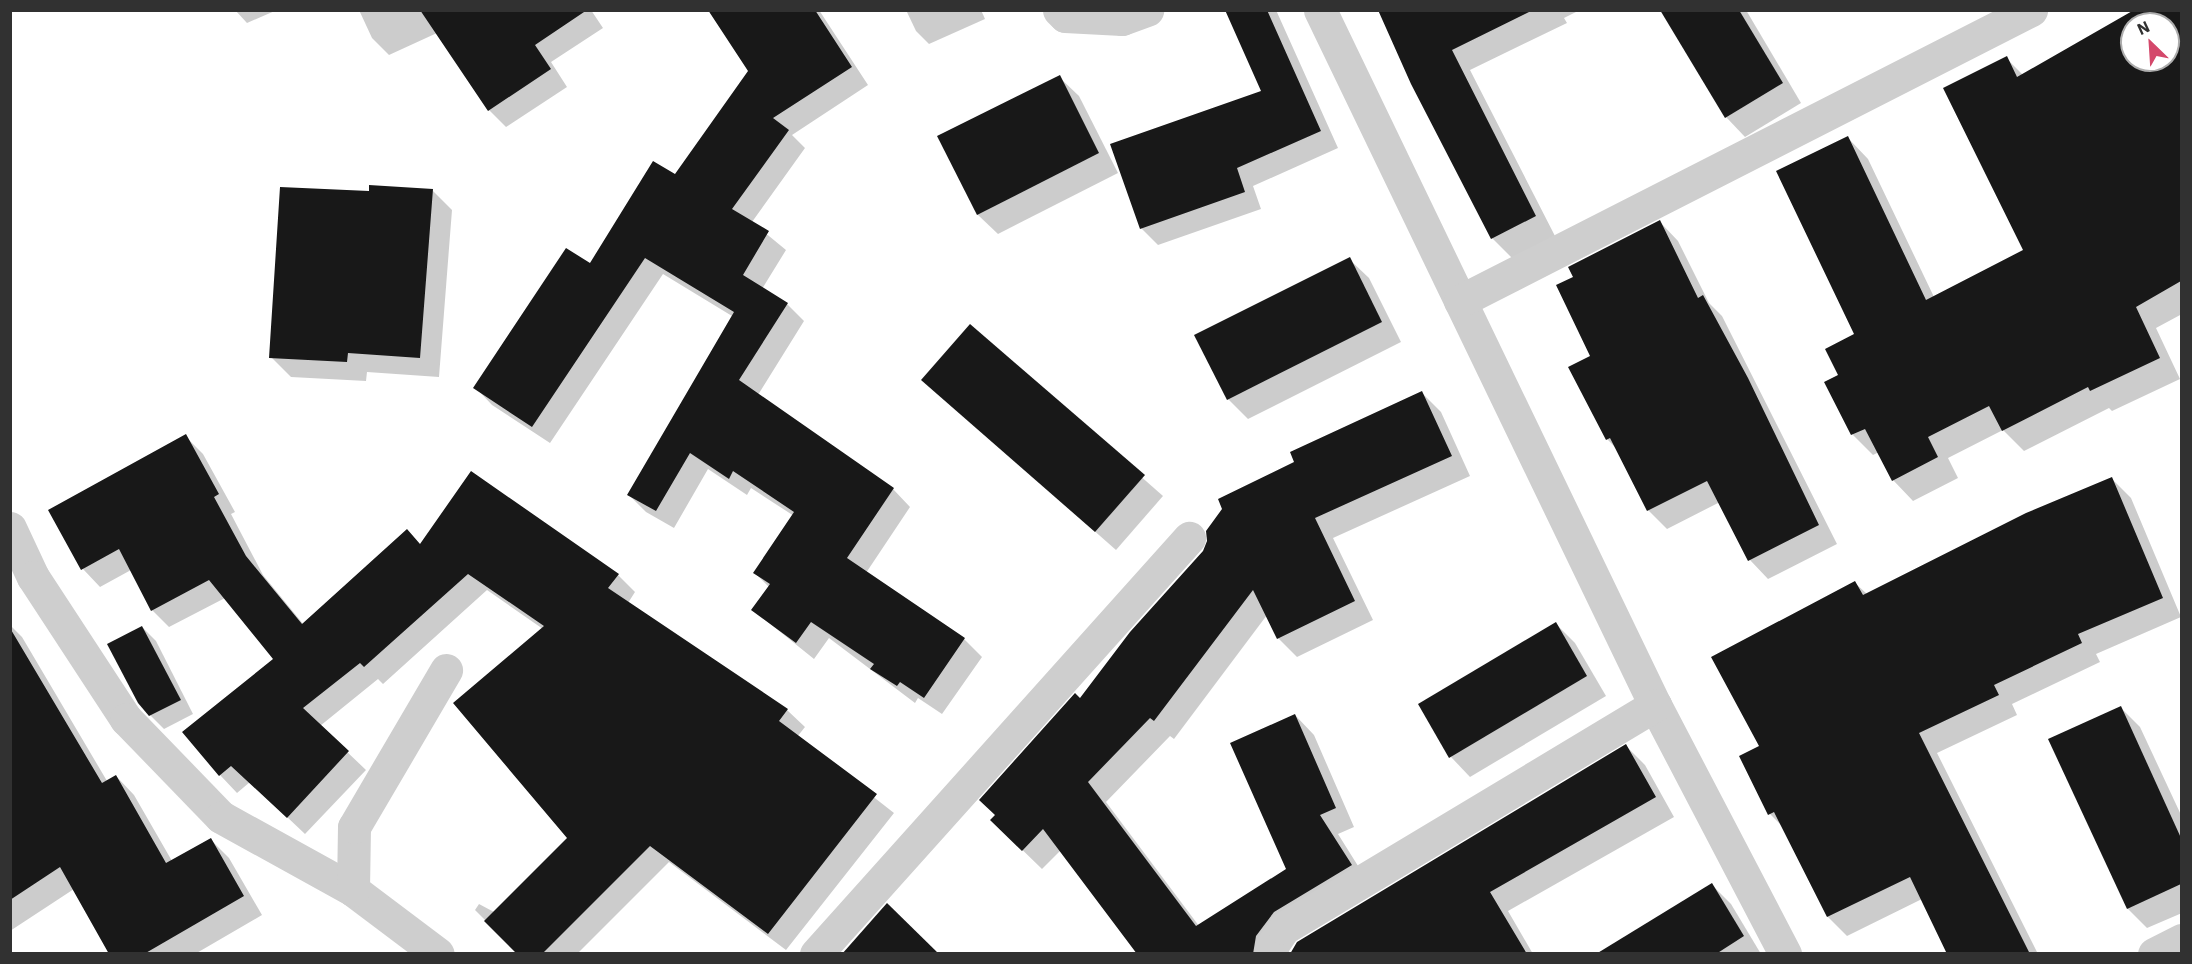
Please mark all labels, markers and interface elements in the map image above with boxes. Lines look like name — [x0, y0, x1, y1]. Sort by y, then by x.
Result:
north arrow — [2120, 12, 2180, 72]
text: N — [2134, 16, 2153, 39]

